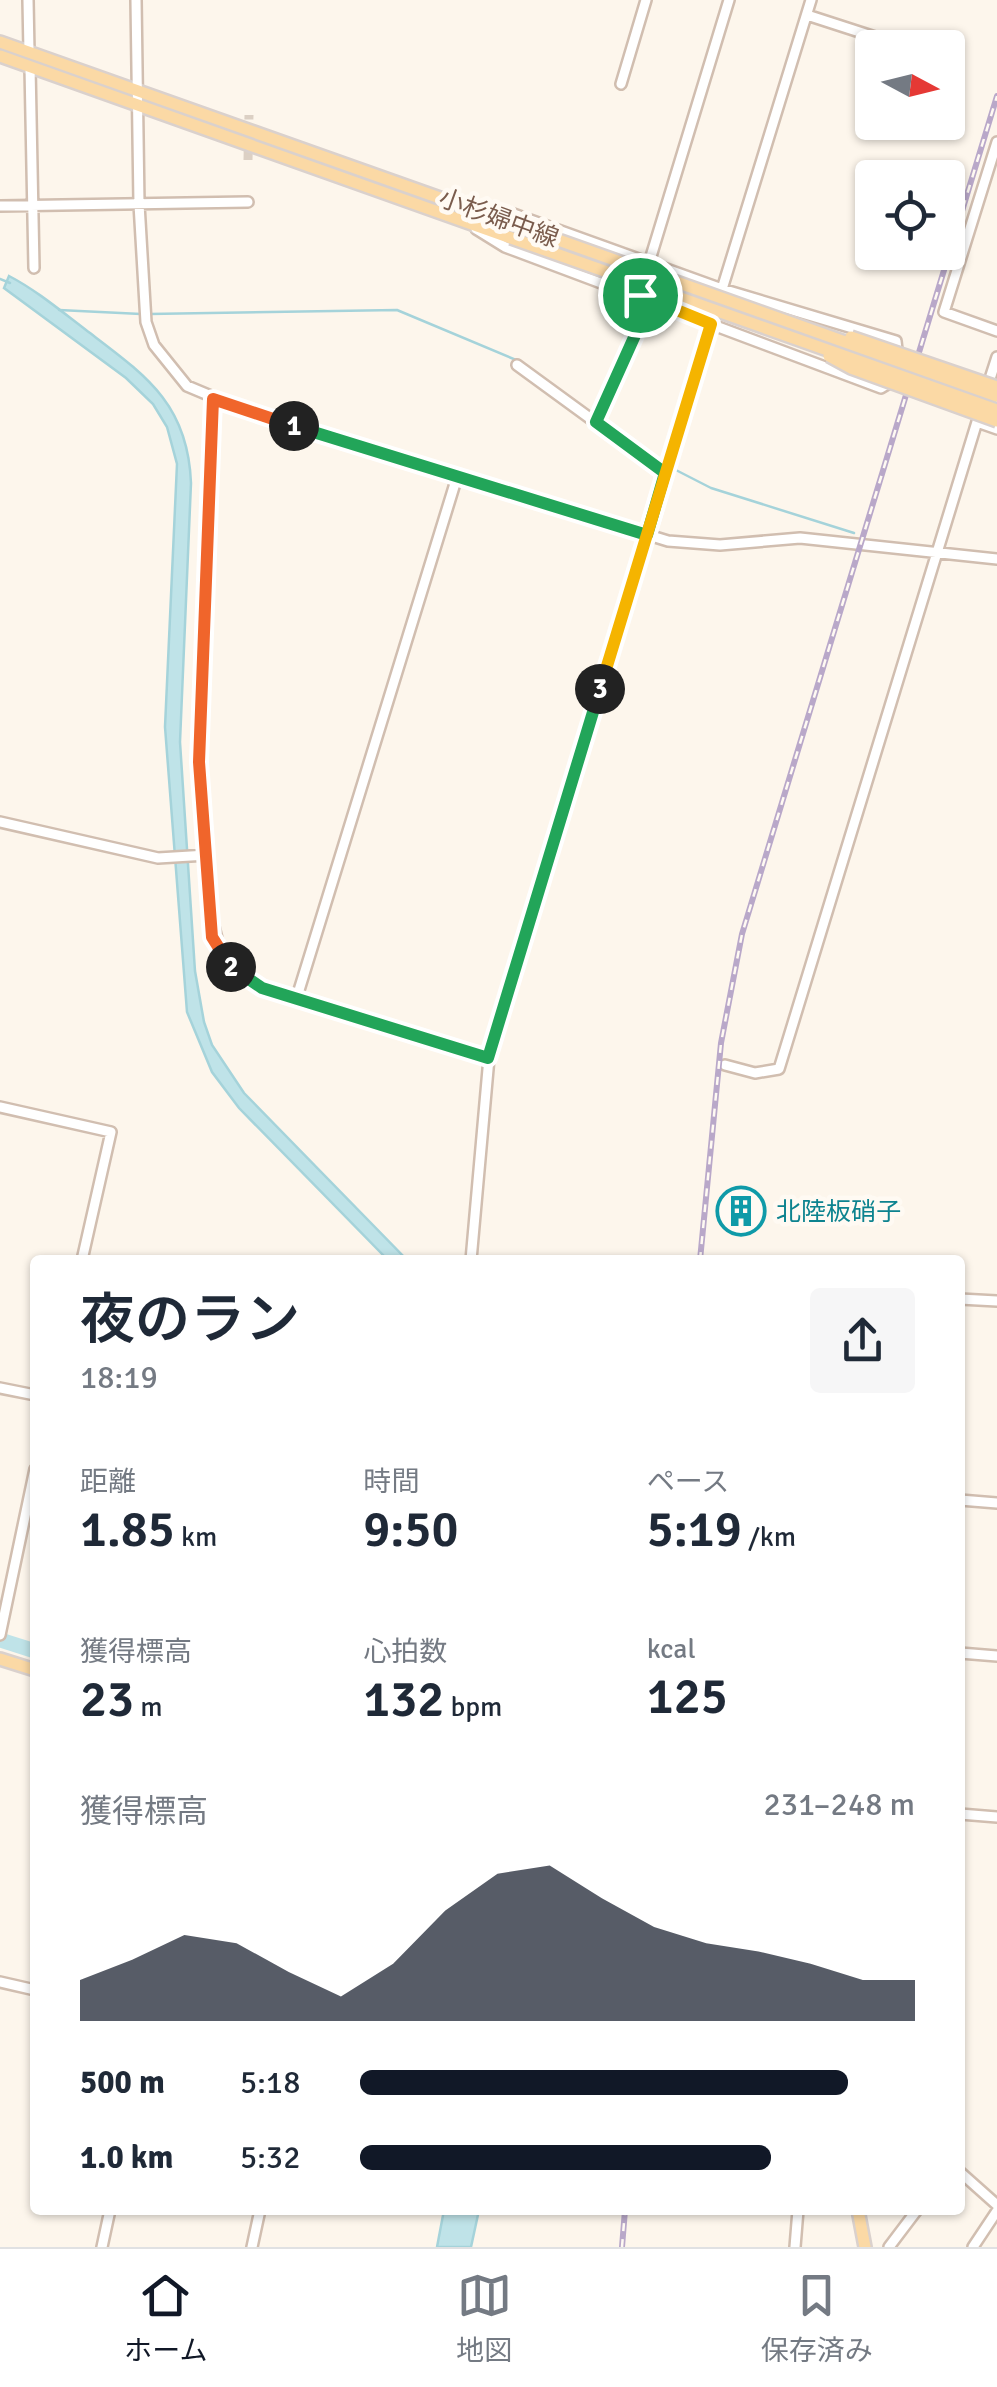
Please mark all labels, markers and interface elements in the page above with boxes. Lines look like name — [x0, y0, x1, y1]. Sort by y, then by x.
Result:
north arrow — [855, 30, 965, 140]
map controls — [855, 30, 965, 270]
button: locate — [855, 160, 965, 270]
street label: 小杉婦中線 — [435, 182, 563, 254]
pin — [598, 253, 683, 338]
icon: arrive — [613, 268, 668, 323]
pin: 1 — [269, 401, 319, 451]
text: 1 — [286, 409, 302, 443]
pin: 3 — [575, 664, 625, 714]
text: 3 — [592, 672, 608, 706]
pin: 2 — [206, 942, 256, 992]
text: 2 — [223, 950, 239, 984]
building icon: 北陸板硝子 — [715, 1185, 767, 1237]
place label: 北陸板硝子 — [776, 1196, 901, 1227]
text: 夜のラン — [80, 1286, 300, 1354]
button: share — [810, 1288, 915, 1393]
text: 18:19 — [80, 1358, 158, 1397]
text: 距離 — [80, 1465, 136, 1499]
text: 時間 — [363, 1465, 419, 1499]
text: ペース — [647, 1465, 729, 1499]
text: 1.85 — [80, 1499, 175, 1561]
text: 9:50 — [363, 1499, 458, 1561]
text: 5:19 — [647, 1499, 742, 1561]
text: km — [175, 1520, 217, 1554]
text: /km — [742, 1520, 796, 1554]
text: kcal — [647, 1632, 696, 1666]
text: 獲得標高 — [80, 1635, 192, 1669]
text: 心拍数 — [363, 1635, 447, 1669]
text: 125 — [647, 1666, 728, 1728]
text: 23 — [80, 1669, 134, 1731]
text: 132 — [363, 1669, 444, 1731]
text: m — [134, 1690, 163, 1724]
text: bpm — [444, 1690, 502, 1724]
text: 231–248 m — [764, 1785, 915, 1824]
text: 獲得標高 — [80, 1792, 208, 1831]
text: 500 m — [80, 2063, 165, 2102]
text: 5:18 — [240, 2063, 300, 2102]
text: 1.0 km — [80, 2138, 173, 2177]
text: 5:32 — [240, 2138, 300, 2177]
tab: ホーム — [124, 2268, 207, 2368]
tab: 地図 — [456, 2268, 512, 2368]
tab: 保存済み — [761, 2268, 873, 2368]

